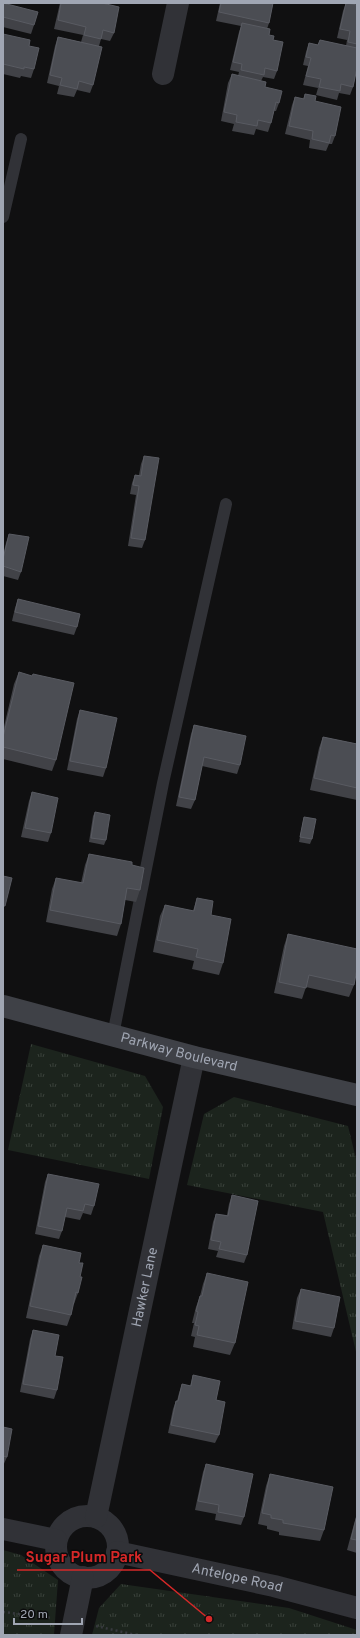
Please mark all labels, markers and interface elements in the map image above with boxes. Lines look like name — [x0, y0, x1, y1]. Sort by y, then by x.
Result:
street label: Parkway Boulevard — [119, 1029, 239, 1075]
street label: Hawker Lane — [128, 1246, 162, 1329]
callout: Sugar Plum Park — [17, 1543, 150, 1570]
text: Sugar Plum Park — [25, 1549, 143, 1568]
street label: Antelope Road — [190, 1560, 285, 1596]
scale bar — [14, 1600, 82, 1626]
text: 20 m — [20, 1607, 48, 1623]

